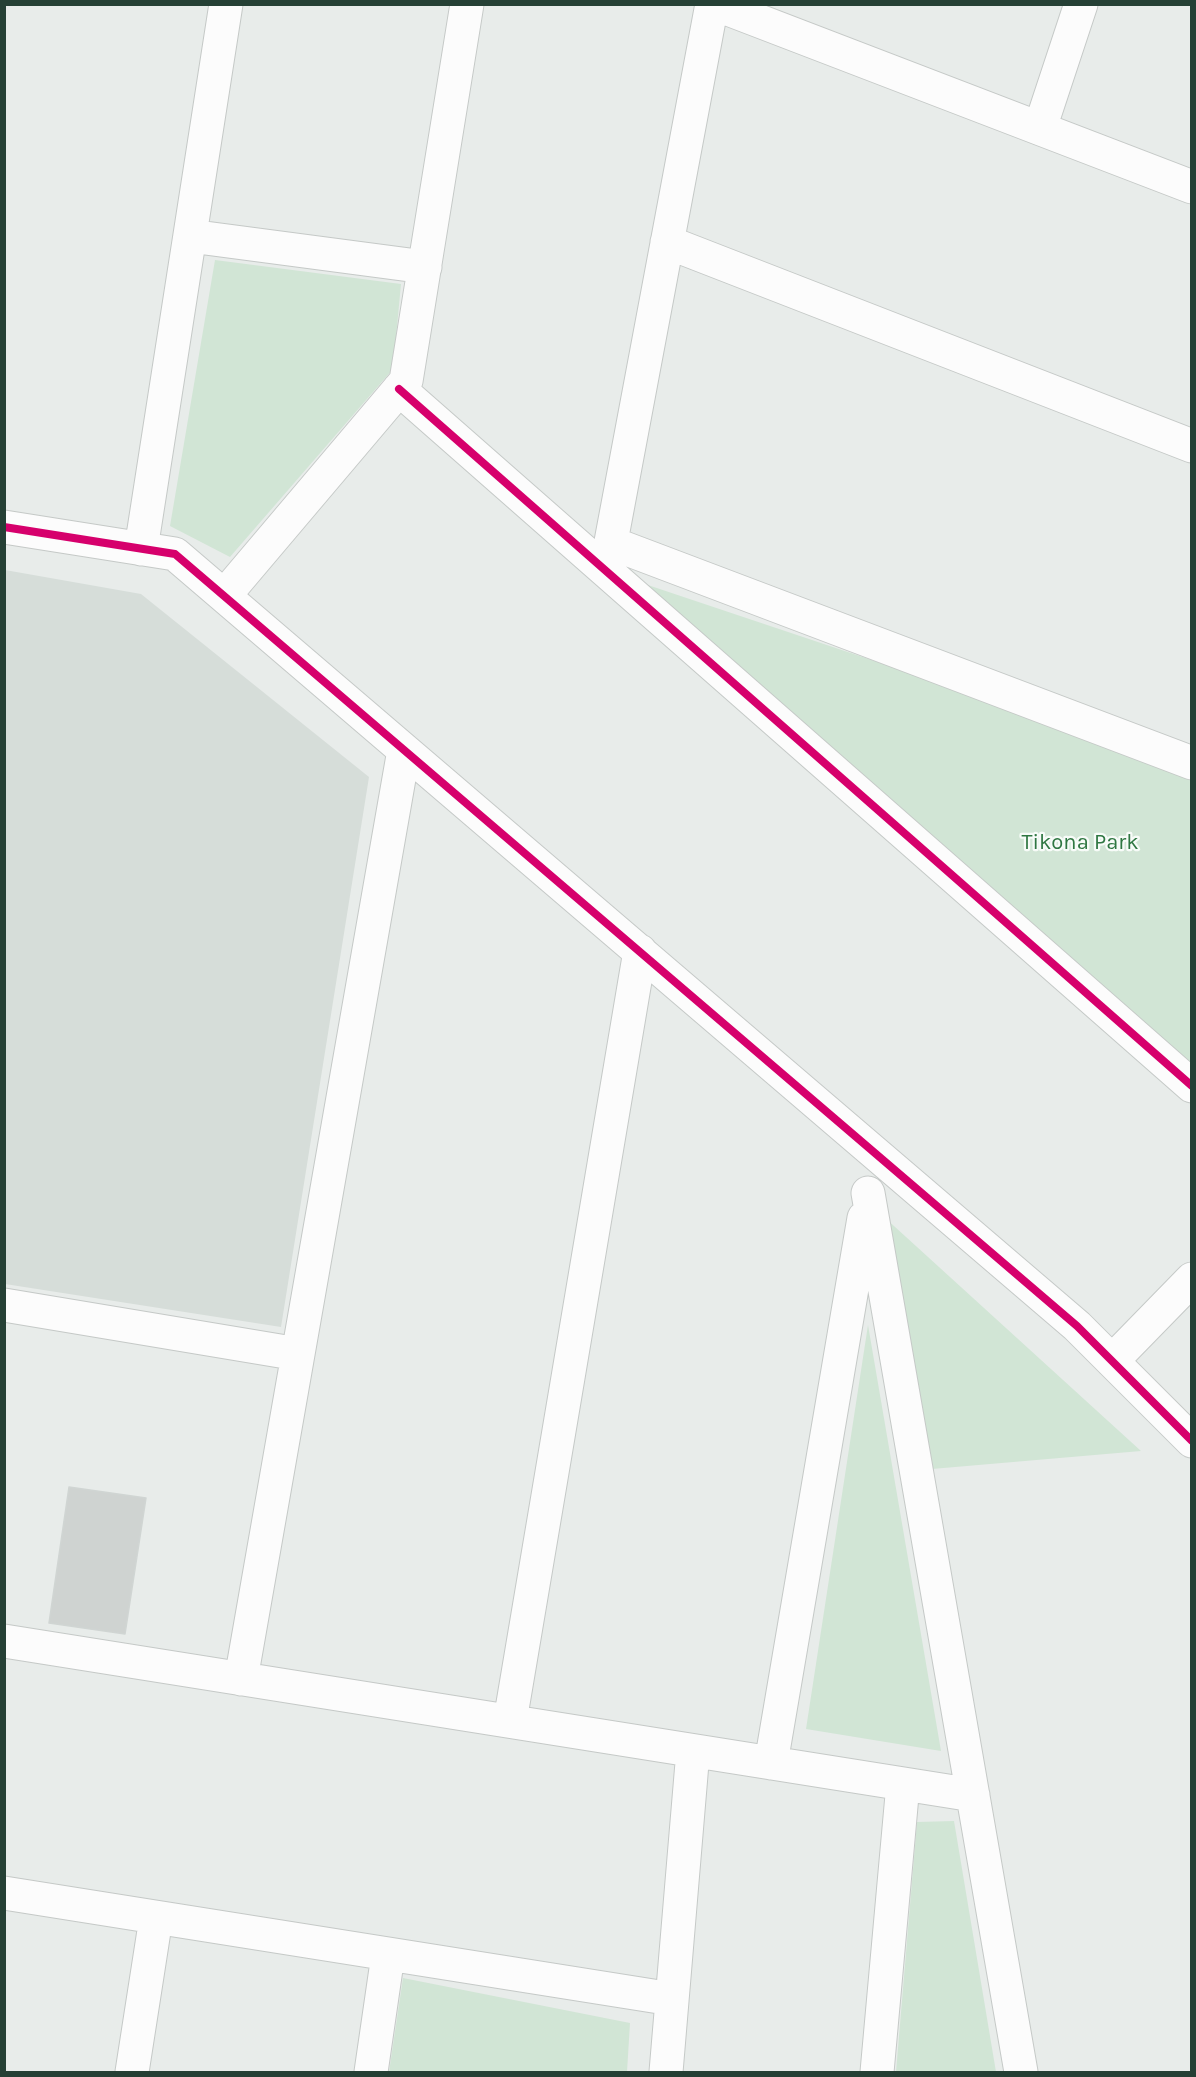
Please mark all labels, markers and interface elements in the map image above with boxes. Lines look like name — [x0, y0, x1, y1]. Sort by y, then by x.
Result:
park label: Tikona Park — [1021, 830, 1139, 856]

